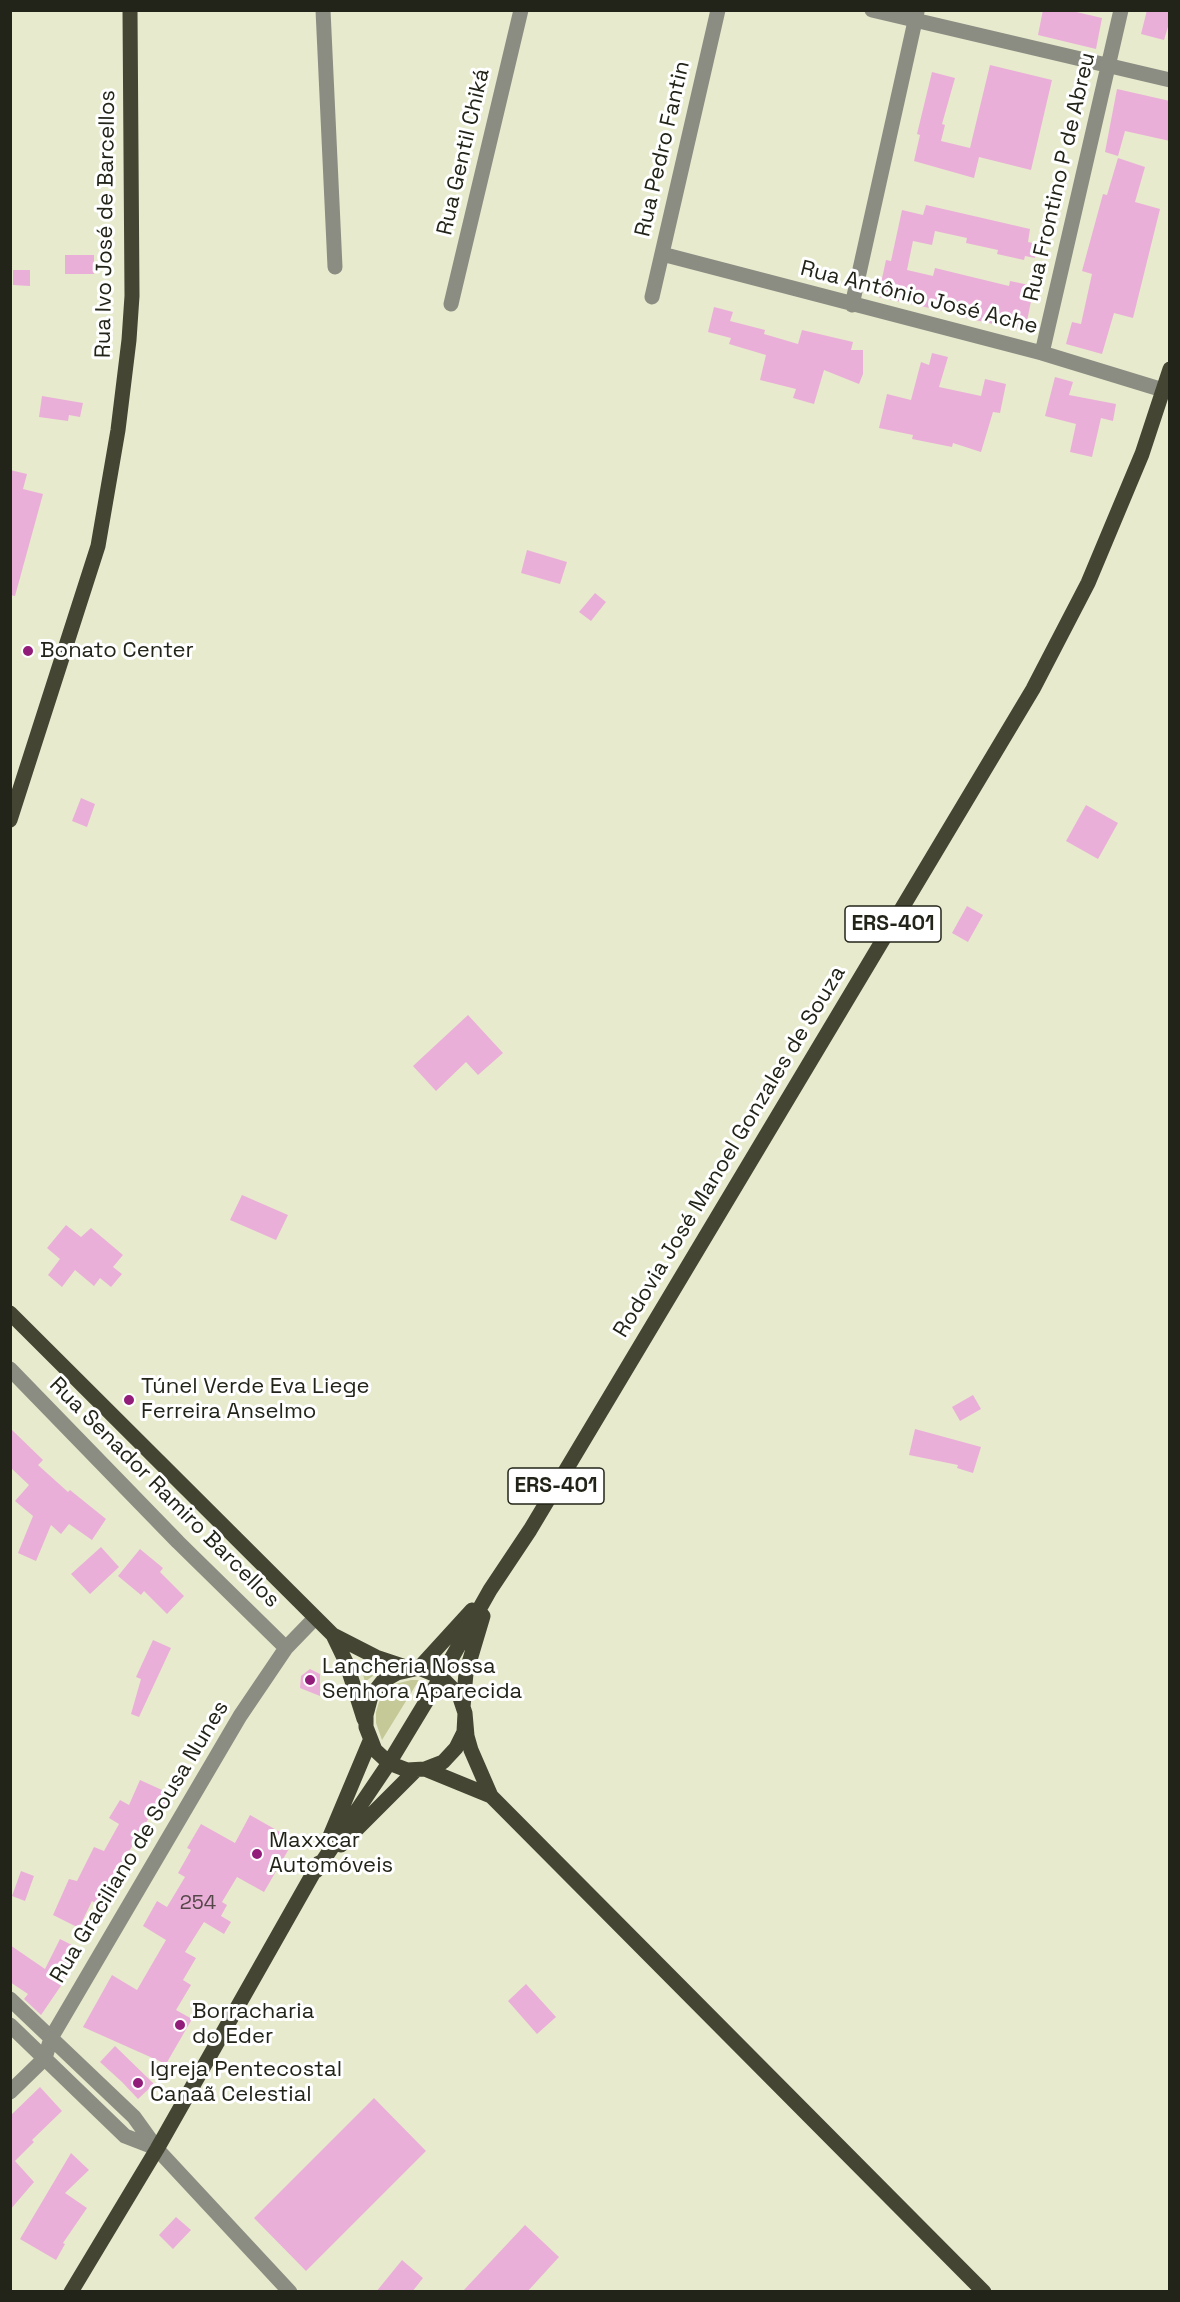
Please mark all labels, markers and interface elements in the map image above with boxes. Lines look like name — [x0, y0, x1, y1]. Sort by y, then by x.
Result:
street label: Rua Frontino P de Abreu — [1019, 50, 1101, 304]
street label: Rua Pedro Fantin — [630, 59, 696, 239]
street label: Rua Gentil Chiká — [432, 66, 496, 238]
street label: Rua Ivo José de Barcellos — [90, 90, 122, 358]
street label: Rua Antônio José Ache — [797, 256, 1041, 340]
place label: Bonato Center — [40, 638, 194, 664]
marker: Bonato Center — [21, 644, 35, 658]
road number: ERS-401 — [845, 906, 941, 942]
street label: Rodovia José Manoel Gonzales de Souza — [608, 962, 852, 1342]
street label: Rua Senador Ramiro Barcellos — [43, 1372, 285, 1614]
place label: Túnel Verde Eva Liege Ferreira Anselmo — [141, 1374, 370, 1426]
marker: Túnel Verde Eva Liege Ferreira Anselmo — [122, 1393, 136, 1407]
road number: ERS-401 — [508, 1468, 604, 1504]
place label: Lancheria Nossa Senhora Aparecida — [322, 1654, 522, 1706]
marker: Lancheria Nossa Senhora Aparecida — [303, 1673, 317, 1687]
street label: Rua Graciliano de Sousa Nunes — [45, 1696, 235, 1988]
place label: Maxxcar Automóveis — [269, 1828, 393, 1880]
marker: Maxxcar Automóveis — [250, 1847, 264, 1861]
house number: 254 — [180, 1892, 216, 1916]
place label: Borracharia do Eder — [192, 1999, 314, 2050]
marker: Borracharia do Eder — [173, 2018, 187, 2032]
place label: Igreja Pentecostal Canaã Celestial — [150, 2057, 342, 2108]
marker: Igreja Pentecostal Canaã Celestial — [131, 2076, 145, 2090]

